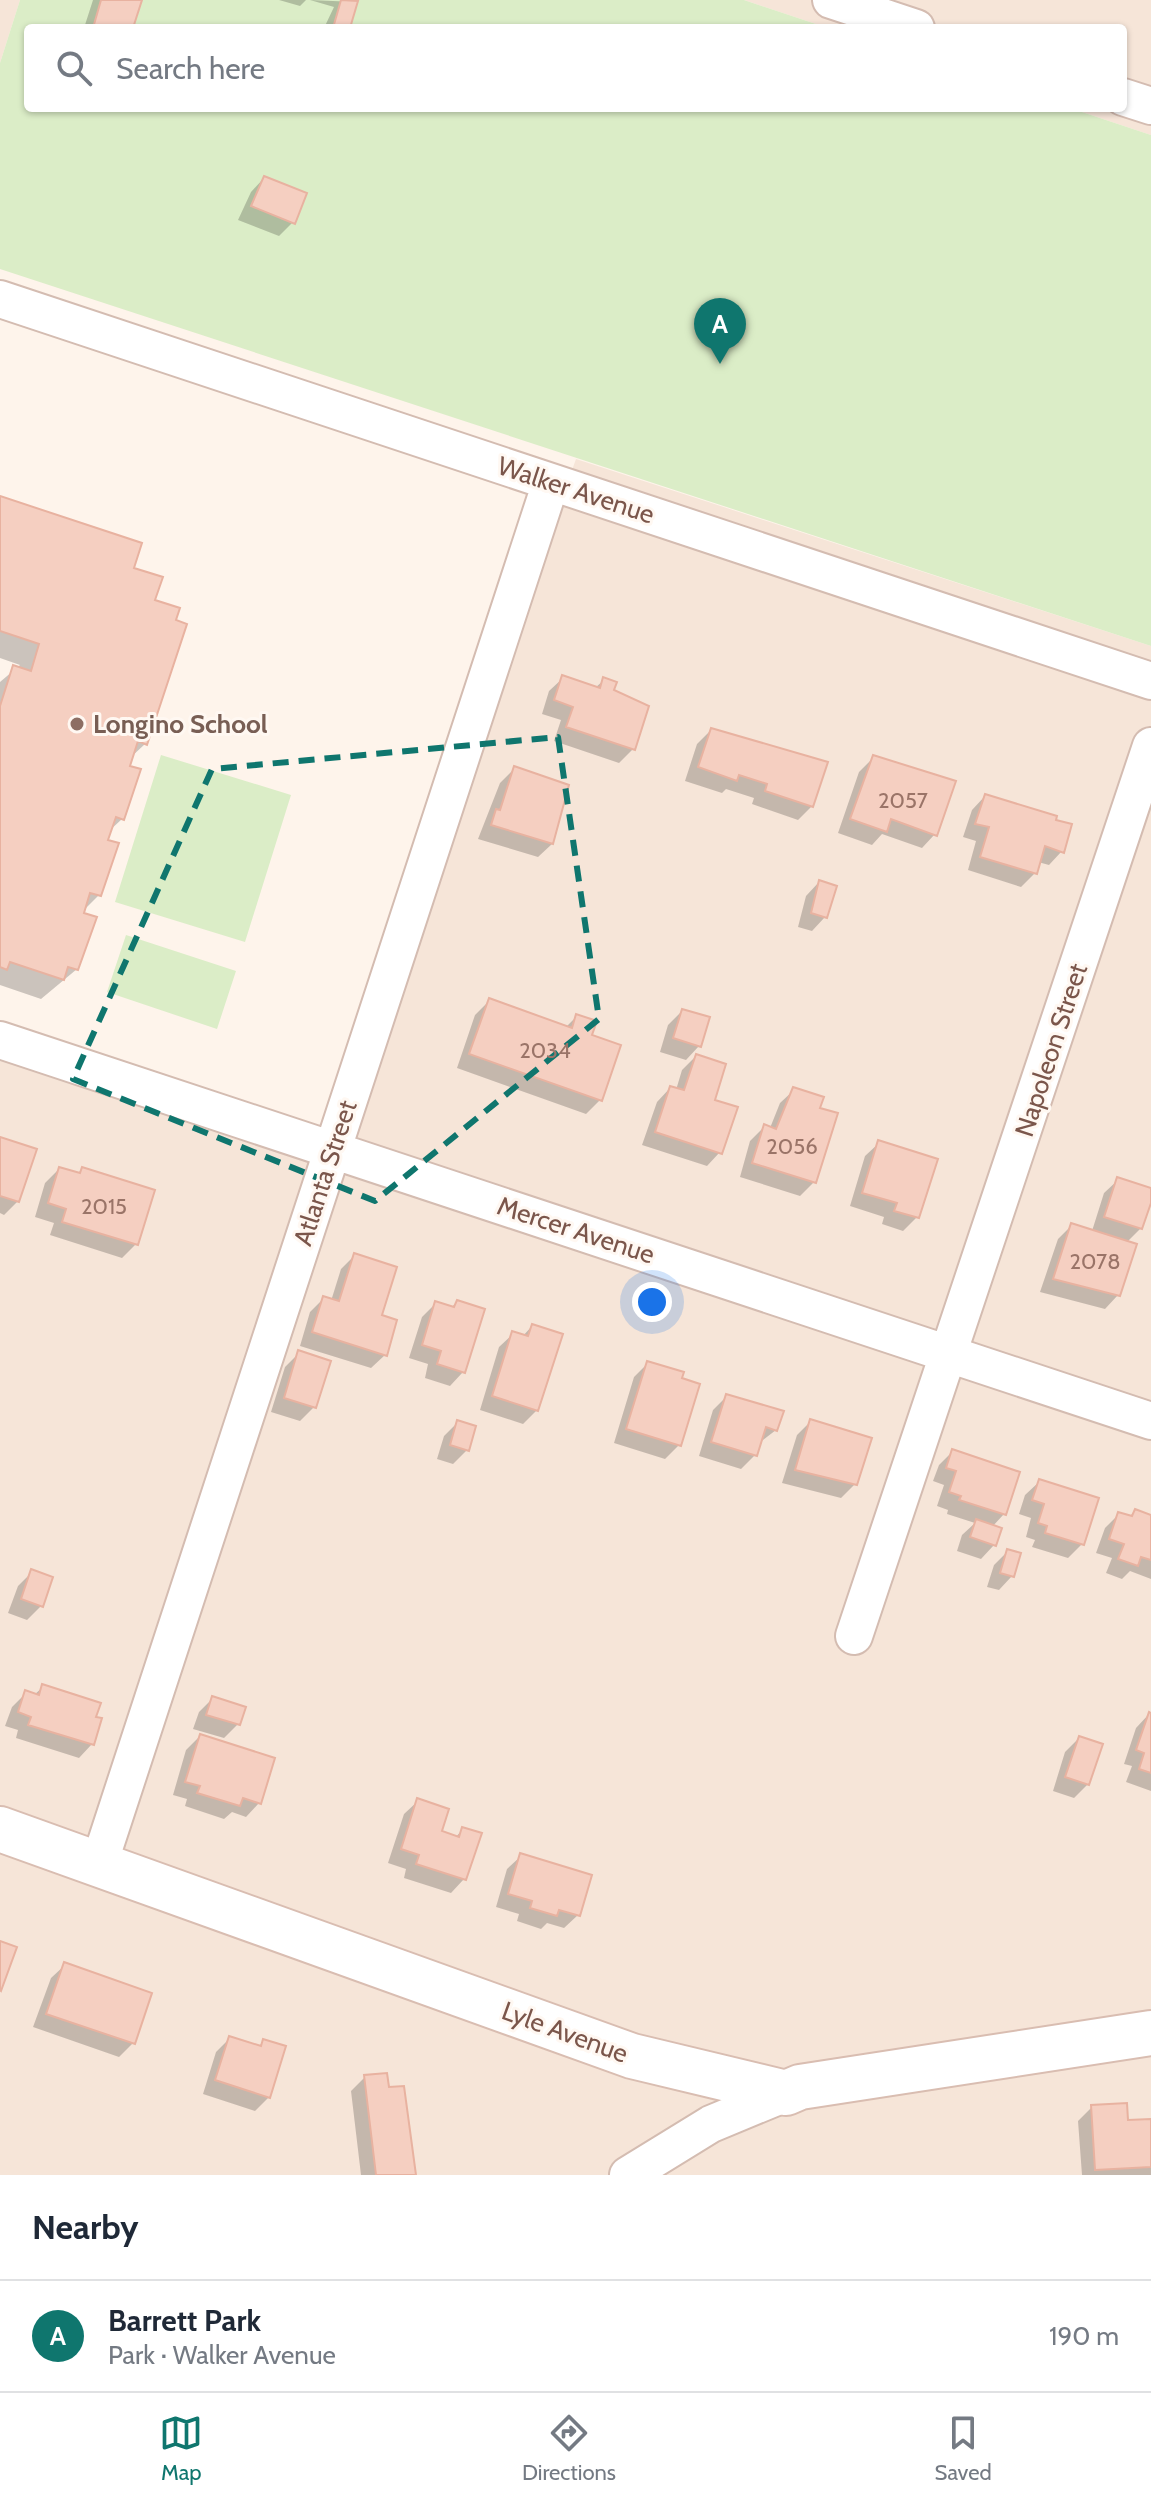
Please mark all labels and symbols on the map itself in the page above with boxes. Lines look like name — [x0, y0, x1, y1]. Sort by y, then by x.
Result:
pin: A — [694, 298, 746, 364]
street label: Walker Avenue — [494, 450, 658, 530]
place label: Longino School — [93, 708, 268, 740]
marker: Longino School — [68, 715, 86, 733]
house number: 2057 — [878, 787, 928, 814]
street label: Napoleon Street — [1008, 959, 1094, 1141]
house number: 2034 — [519, 1037, 571, 1064]
street label: Atlanta Street — [286, 1096, 364, 1250]
house number: 2056 — [766, 1133, 818, 1160]
street label: Mercer Avenue — [493, 1190, 659, 1270]
house number: 2015 — [81, 1193, 127, 1220]
house number: 2078 — [1069, 1248, 1121, 1275]
your location — [632, 1282, 672, 1322]
street label: Lyle Avenue — [498, 1994, 632, 2070]

